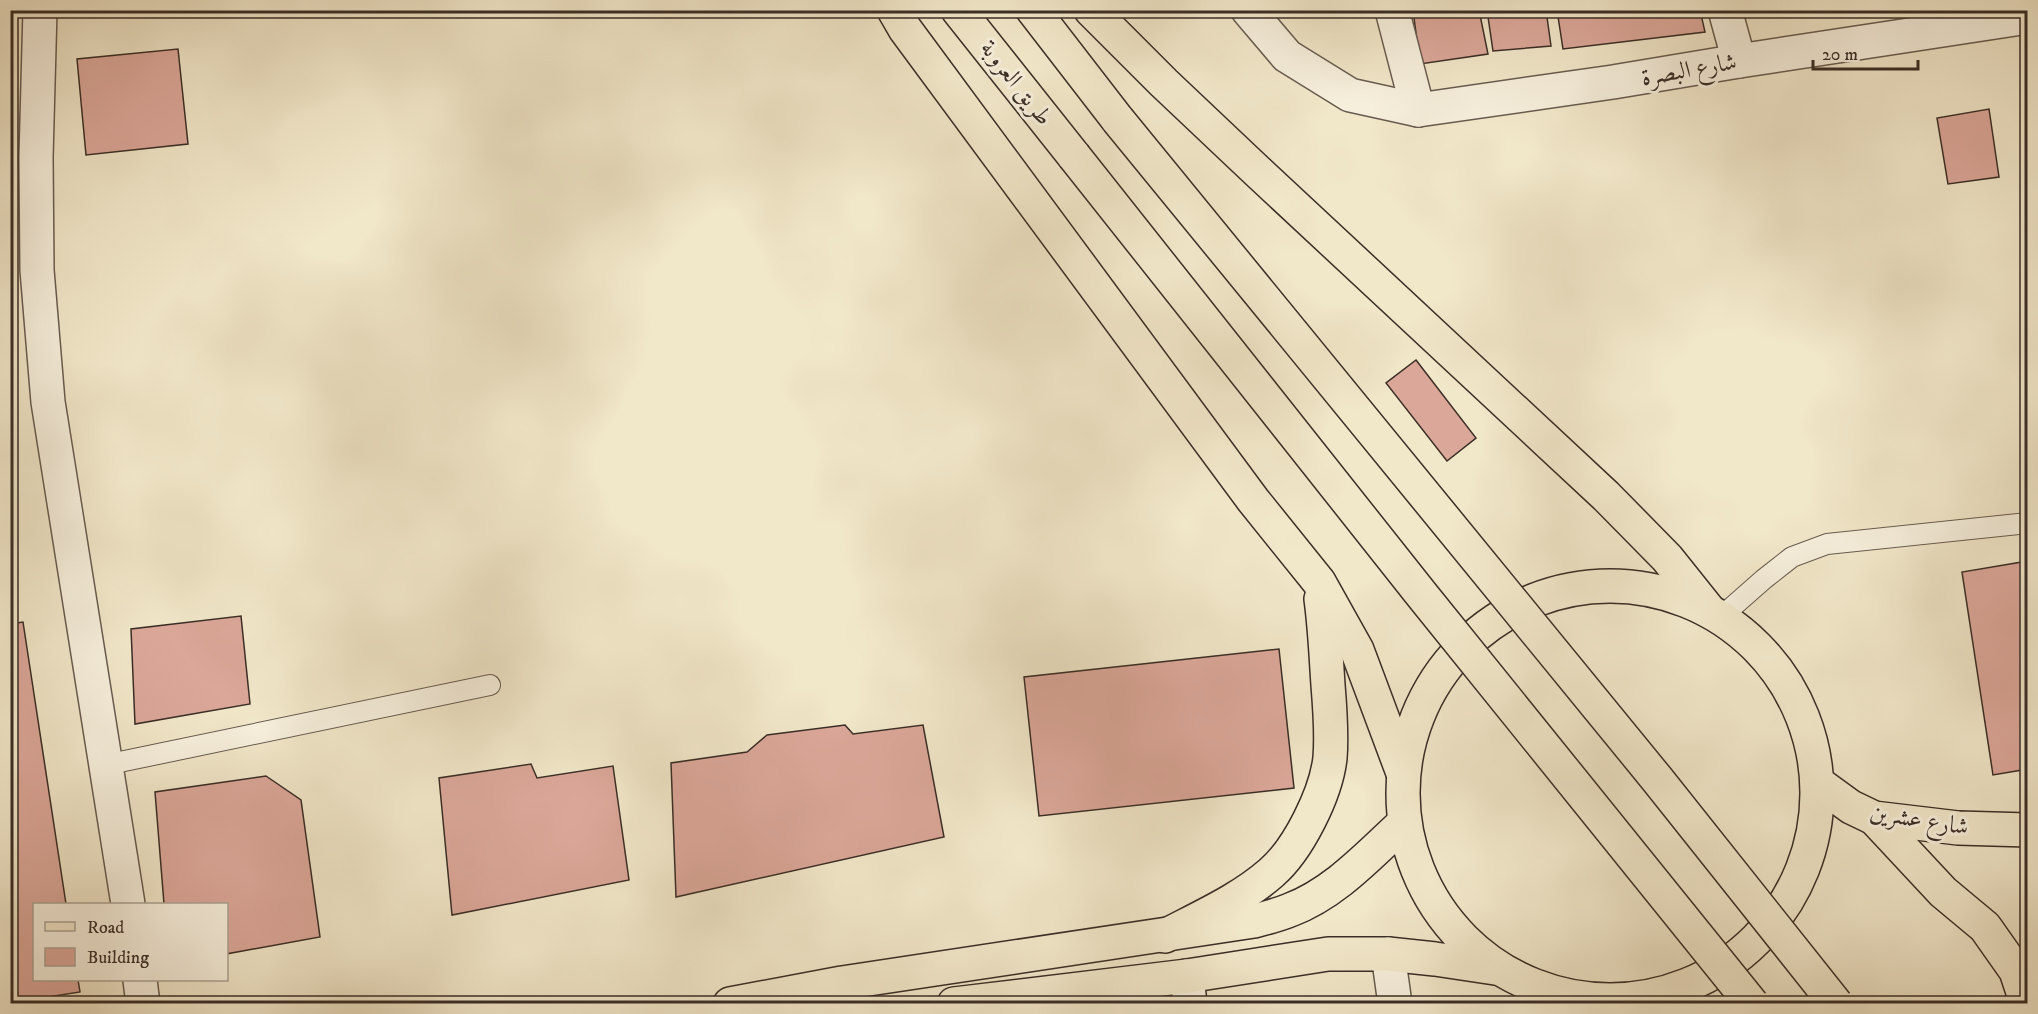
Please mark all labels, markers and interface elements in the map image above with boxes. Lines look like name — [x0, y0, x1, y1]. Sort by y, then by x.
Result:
scale bar — [1813, 33, 1918, 71]
street label: طريق العروبة — [973, 34, 1059, 132]
text: 20 m — [1822, 44, 1858, 66]
street label: شارع البصرة — [1639, 47, 1740, 97]
street label: شارع عشرين — [1867, 797, 1971, 847]
legend — [33, 903, 228, 981]
text: Road — [87, 917, 124, 939]
text: Building — [87, 947, 149, 969]

